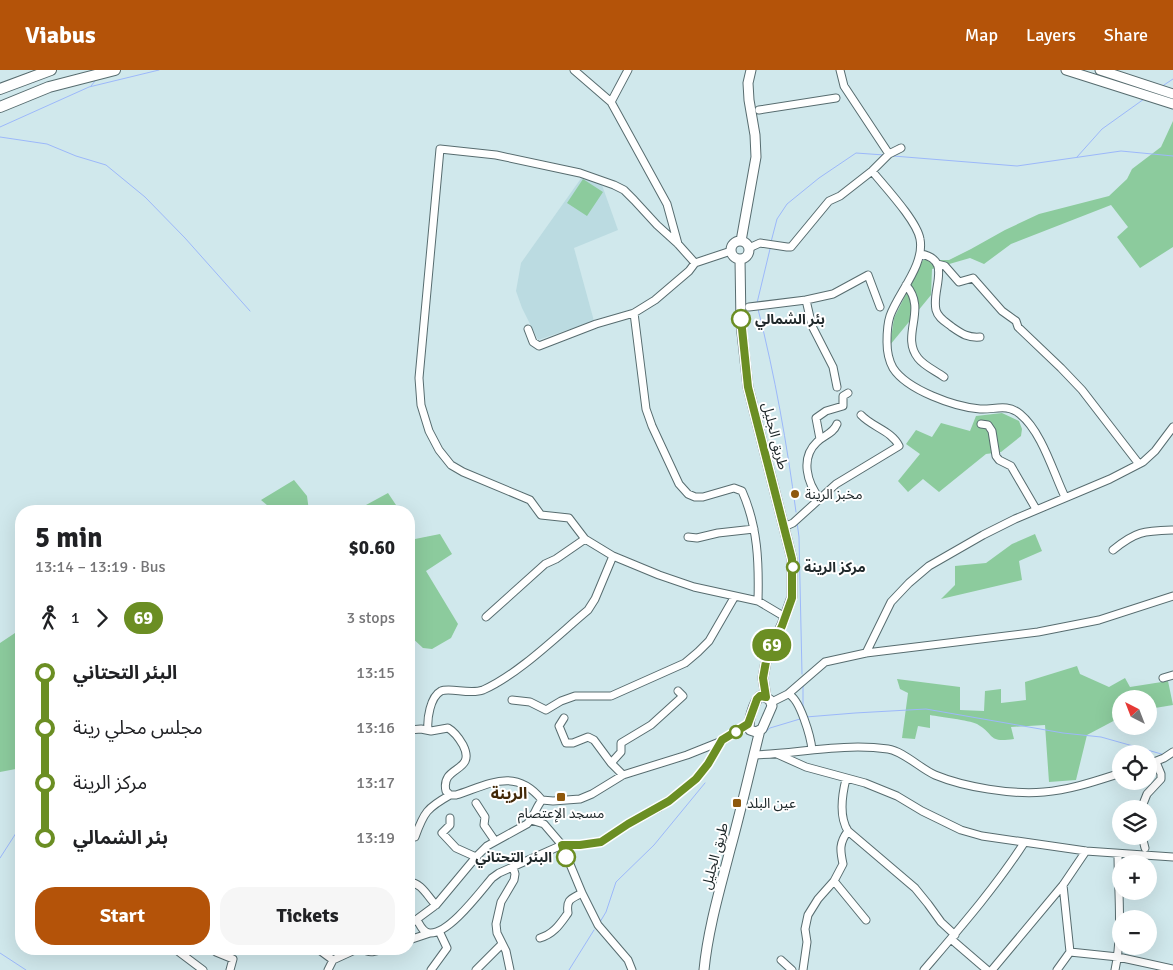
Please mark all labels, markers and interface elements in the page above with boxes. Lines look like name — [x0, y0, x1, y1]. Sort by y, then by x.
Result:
text: Viabus — [25, 20, 96, 50]
text: Map — [965, 24, 998, 46]
text: Layers — [1026, 24, 1076, 46]
text: Share — [1104, 24, 1148, 46]
marker: بئر الشمالي — [731, 309, 751, 329]
place label: بئر الشمالي — [755, 311, 825, 330]
street label: طريق الجليل — [757, 401, 792, 472]
place label: مخبز الرينة — [805, 486, 863, 503]
marker: مخبز الرينة — [789, 488, 801, 500]
text: 5 min — [35, 521, 103, 555]
text: $0.60 — [349, 536, 395, 560]
text: 13:14 – 13:19 · Bus — [35, 557, 166, 577]
place label: مركز الرينة — [804, 559, 866, 576]
marker: مركز الرينة — [786, 560, 800, 574]
icon: walk — [35, 604, 63, 632]
icon: forward — [88, 604, 116, 632]
text: 69 — [134, 607, 153, 629]
text: 1 — [71, 608, 80, 628]
text: 3 stops — [347, 608, 395, 628]
line badge: 69 — [750, 629, 794, 661]
text: 69 — [762, 634, 782, 656]
text: البئر التحتاني — [73, 661, 177, 685]
text: 13:15 — [356, 663, 395, 683]
north arrow — [1112, 690, 1158, 735]
map controls — [1112, 690, 1157, 955]
text: مجلس محلي رينة — [73, 716, 203, 740]
text: 13:16 — [356, 718, 395, 738]
unlabelled marker — [729, 725, 743, 739]
button: locate — [1112, 745, 1157, 790]
text: مركز الرينة — [73, 771, 147, 795]
text: 13:17 — [356, 773, 395, 793]
district label: الرينة — [491, 784, 527, 804]
marker: مسجد الإعتصام — [555, 791, 567, 803]
place label: عين البلد — [747, 795, 796, 812]
marker: عين البلد — [731, 797, 743, 809]
button: layers — [1112, 800, 1157, 845]
place label: مسجد الإعتصام — [518, 805, 604, 824]
street label: طريق الجليل — [698, 821, 733, 892]
text: بئر الشمالي — [73, 826, 168, 850]
text: 13:19 — [356, 828, 395, 848]
marker: البئر التحتاني — [556, 847, 576, 867]
place label: البئر التحتاني — [475, 849, 552, 868]
button: + — [1112, 855, 1157, 900]
button: Start — [35, 887, 210, 945]
button: Tickets — [220, 887, 395, 945]
button: − — [1112, 910, 1157, 955]

